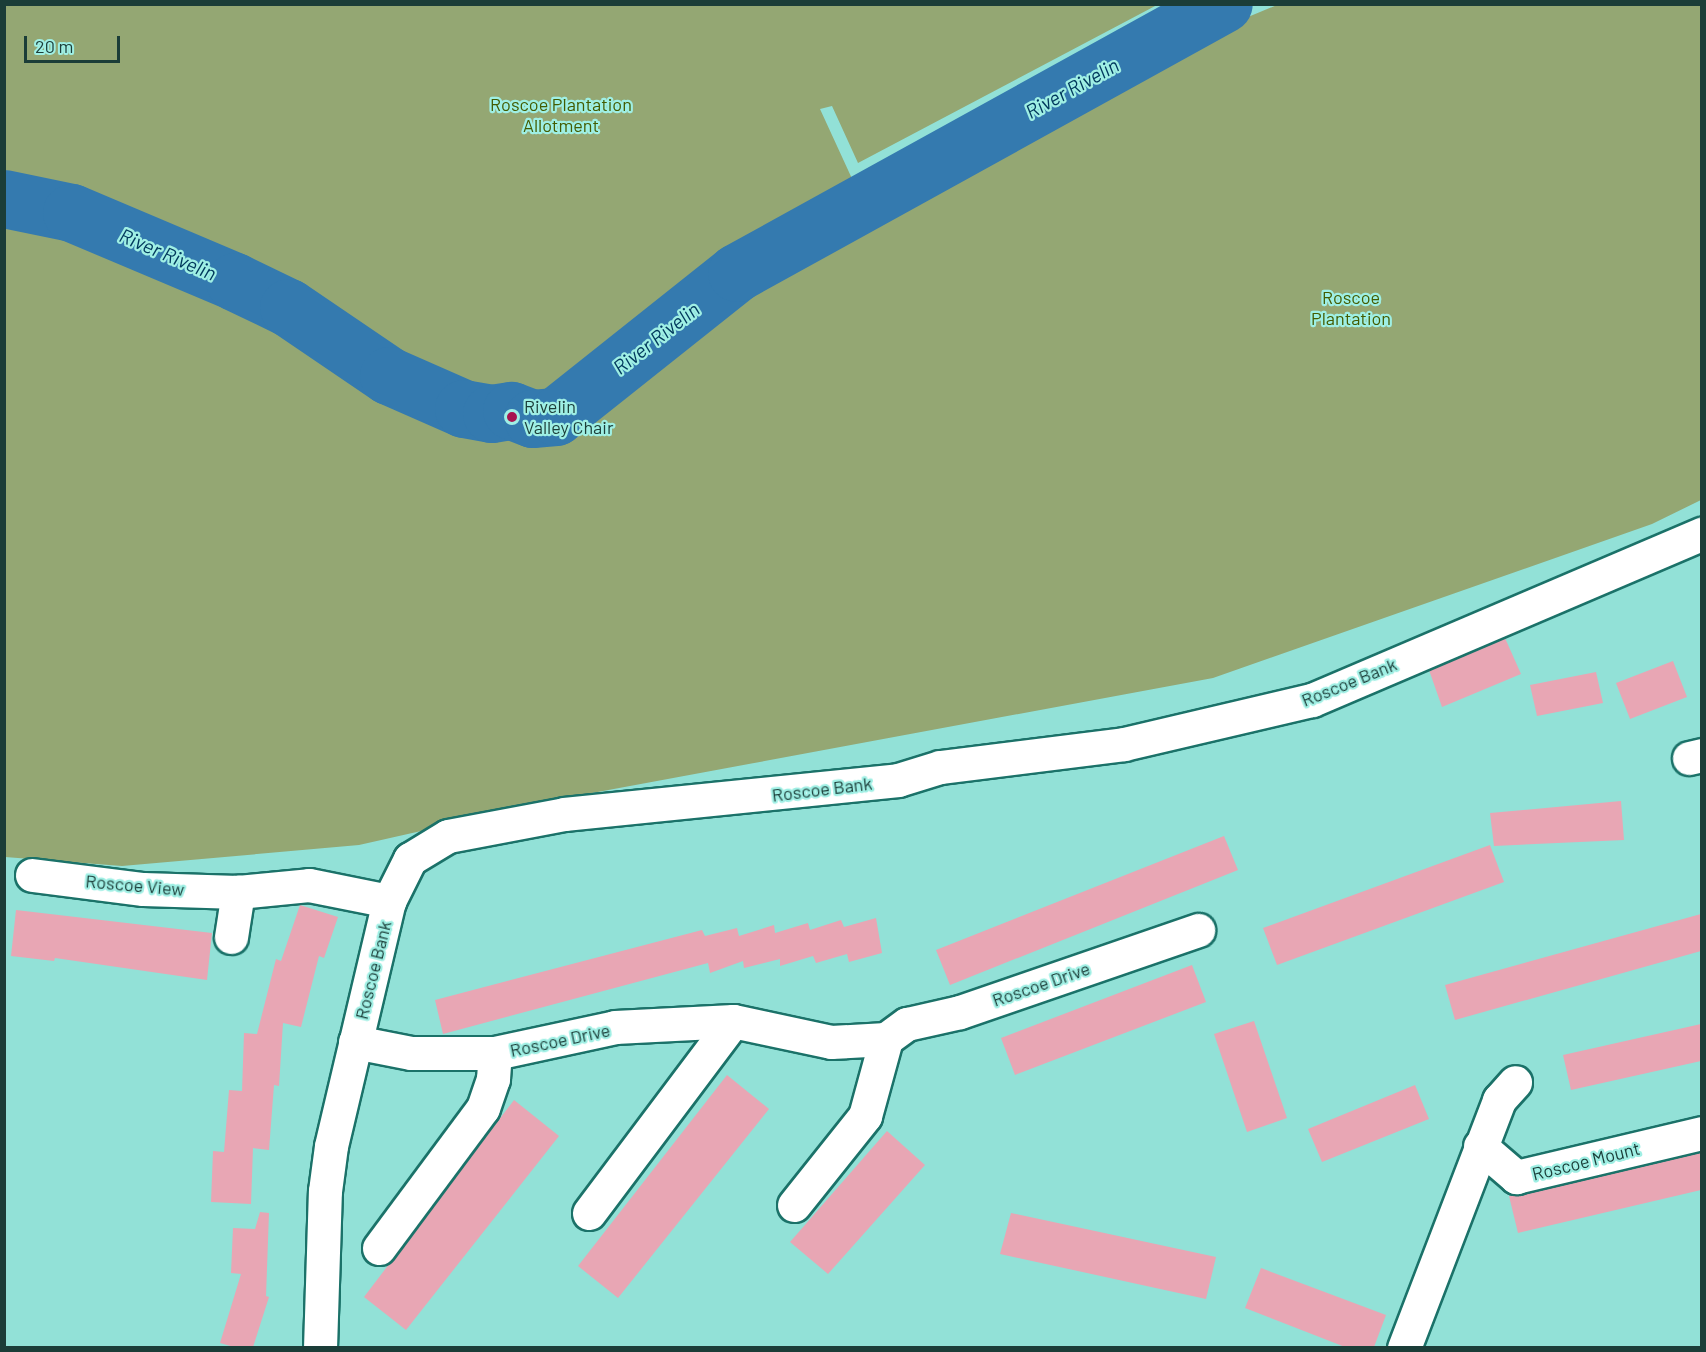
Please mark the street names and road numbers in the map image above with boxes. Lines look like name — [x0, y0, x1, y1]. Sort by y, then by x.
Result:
street label: Roscoe Bank — [1298, 653, 1400, 711]
street label: Roscoe Bank — [771, 772, 873, 806]
street label: Roscoe View — [85, 870, 185, 900]
street label: Roscoe Bank — [350, 918, 396, 1022]
street label: Roscoe Drive — [989, 957, 1093, 1011]
street label: Roscoe Drive — [508, 1019, 612, 1061]
street label: Roscoe Mount — [1530, 1137, 1642, 1185]

